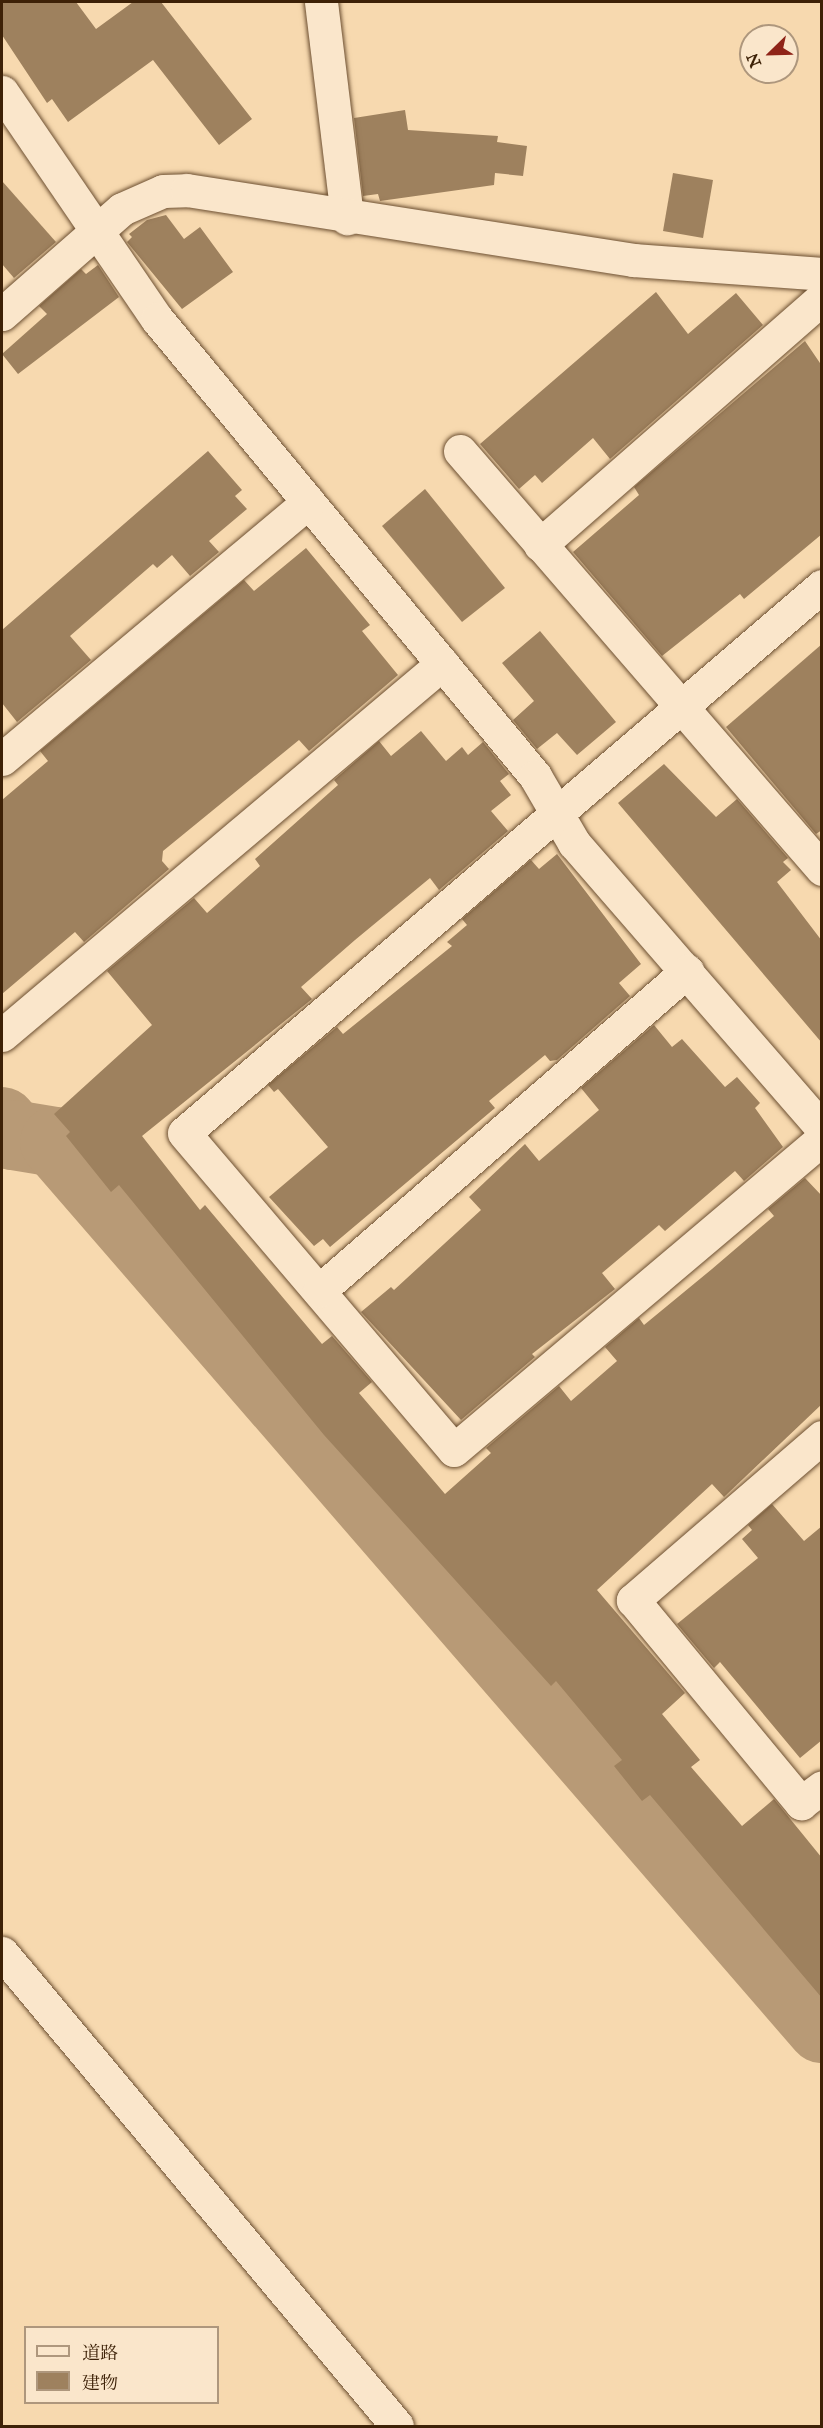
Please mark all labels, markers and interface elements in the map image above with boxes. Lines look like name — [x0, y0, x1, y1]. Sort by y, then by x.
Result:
north arrow — [739, 24, 799, 84]
text: N — [742, 50, 765, 70]
legend — [24, 2326, 219, 2404]
text: 道路 — [82, 2342, 118, 2364]
text: 建物 — [82, 2372, 118, 2394]

